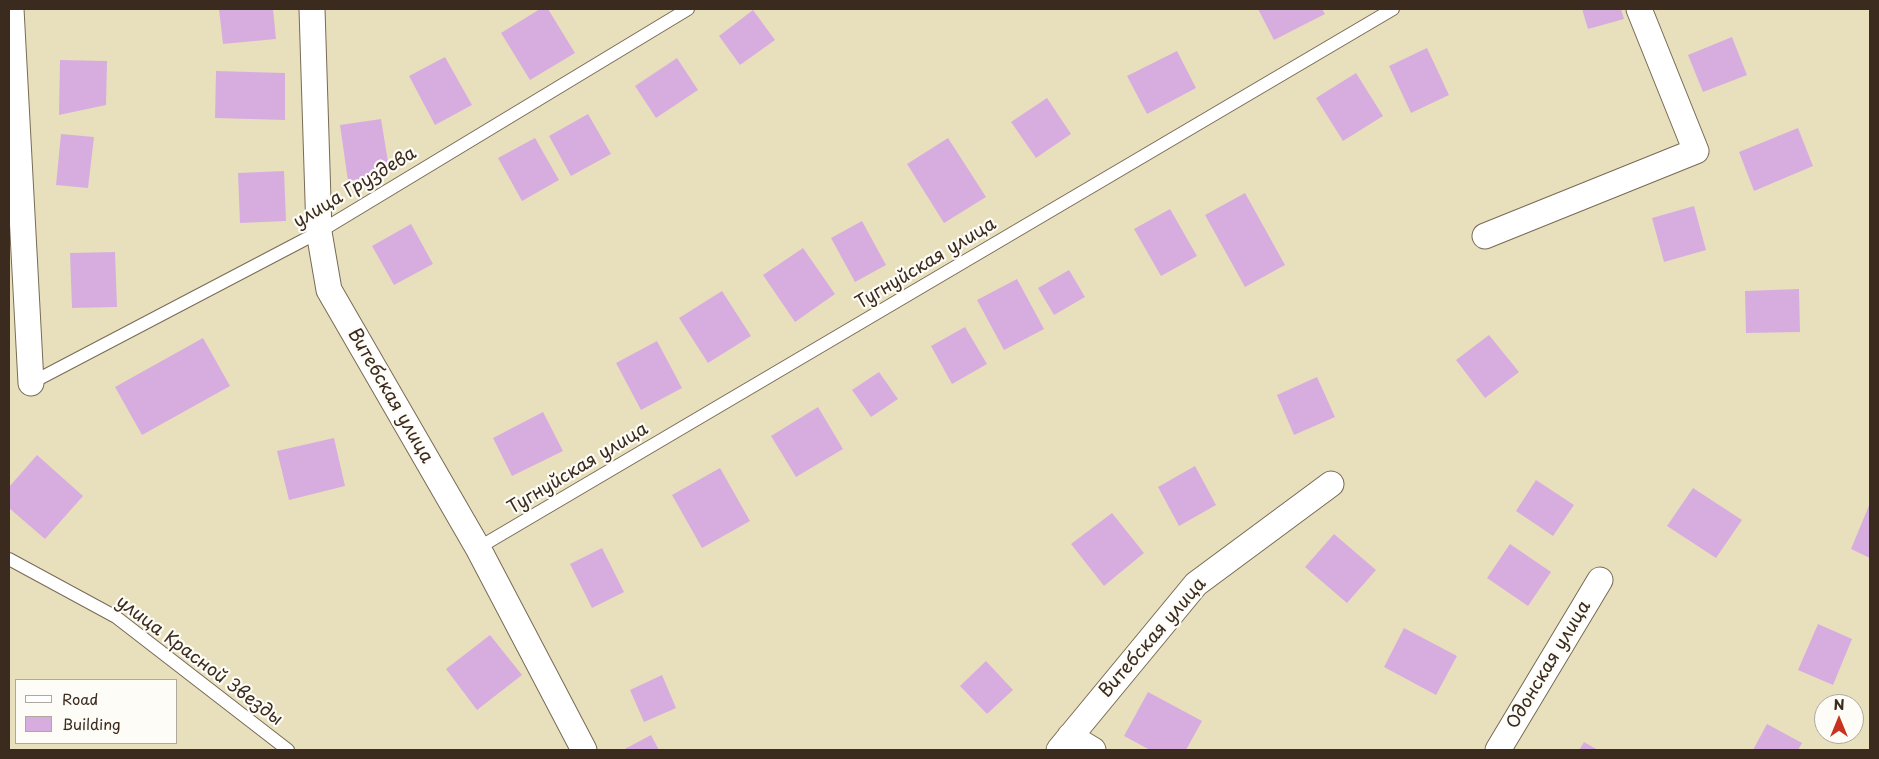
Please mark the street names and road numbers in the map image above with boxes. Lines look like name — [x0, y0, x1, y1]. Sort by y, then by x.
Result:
street label: улица Груздева — [290, 143, 420, 233]
street label: Тугнуйская улица — [852, 214, 1000, 314]
street label: Витебская улица — [343, 325, 437, 467]
street label: Тугнуйская улица — [504, 419, 652, 519]
street label: Витебская улица — [1095, 574, 1211, 702]
street label: улица Красной Звезды — [111, 591, 287, 731]
street label: Одонская улица — [1502, 597, 1596, 733]

